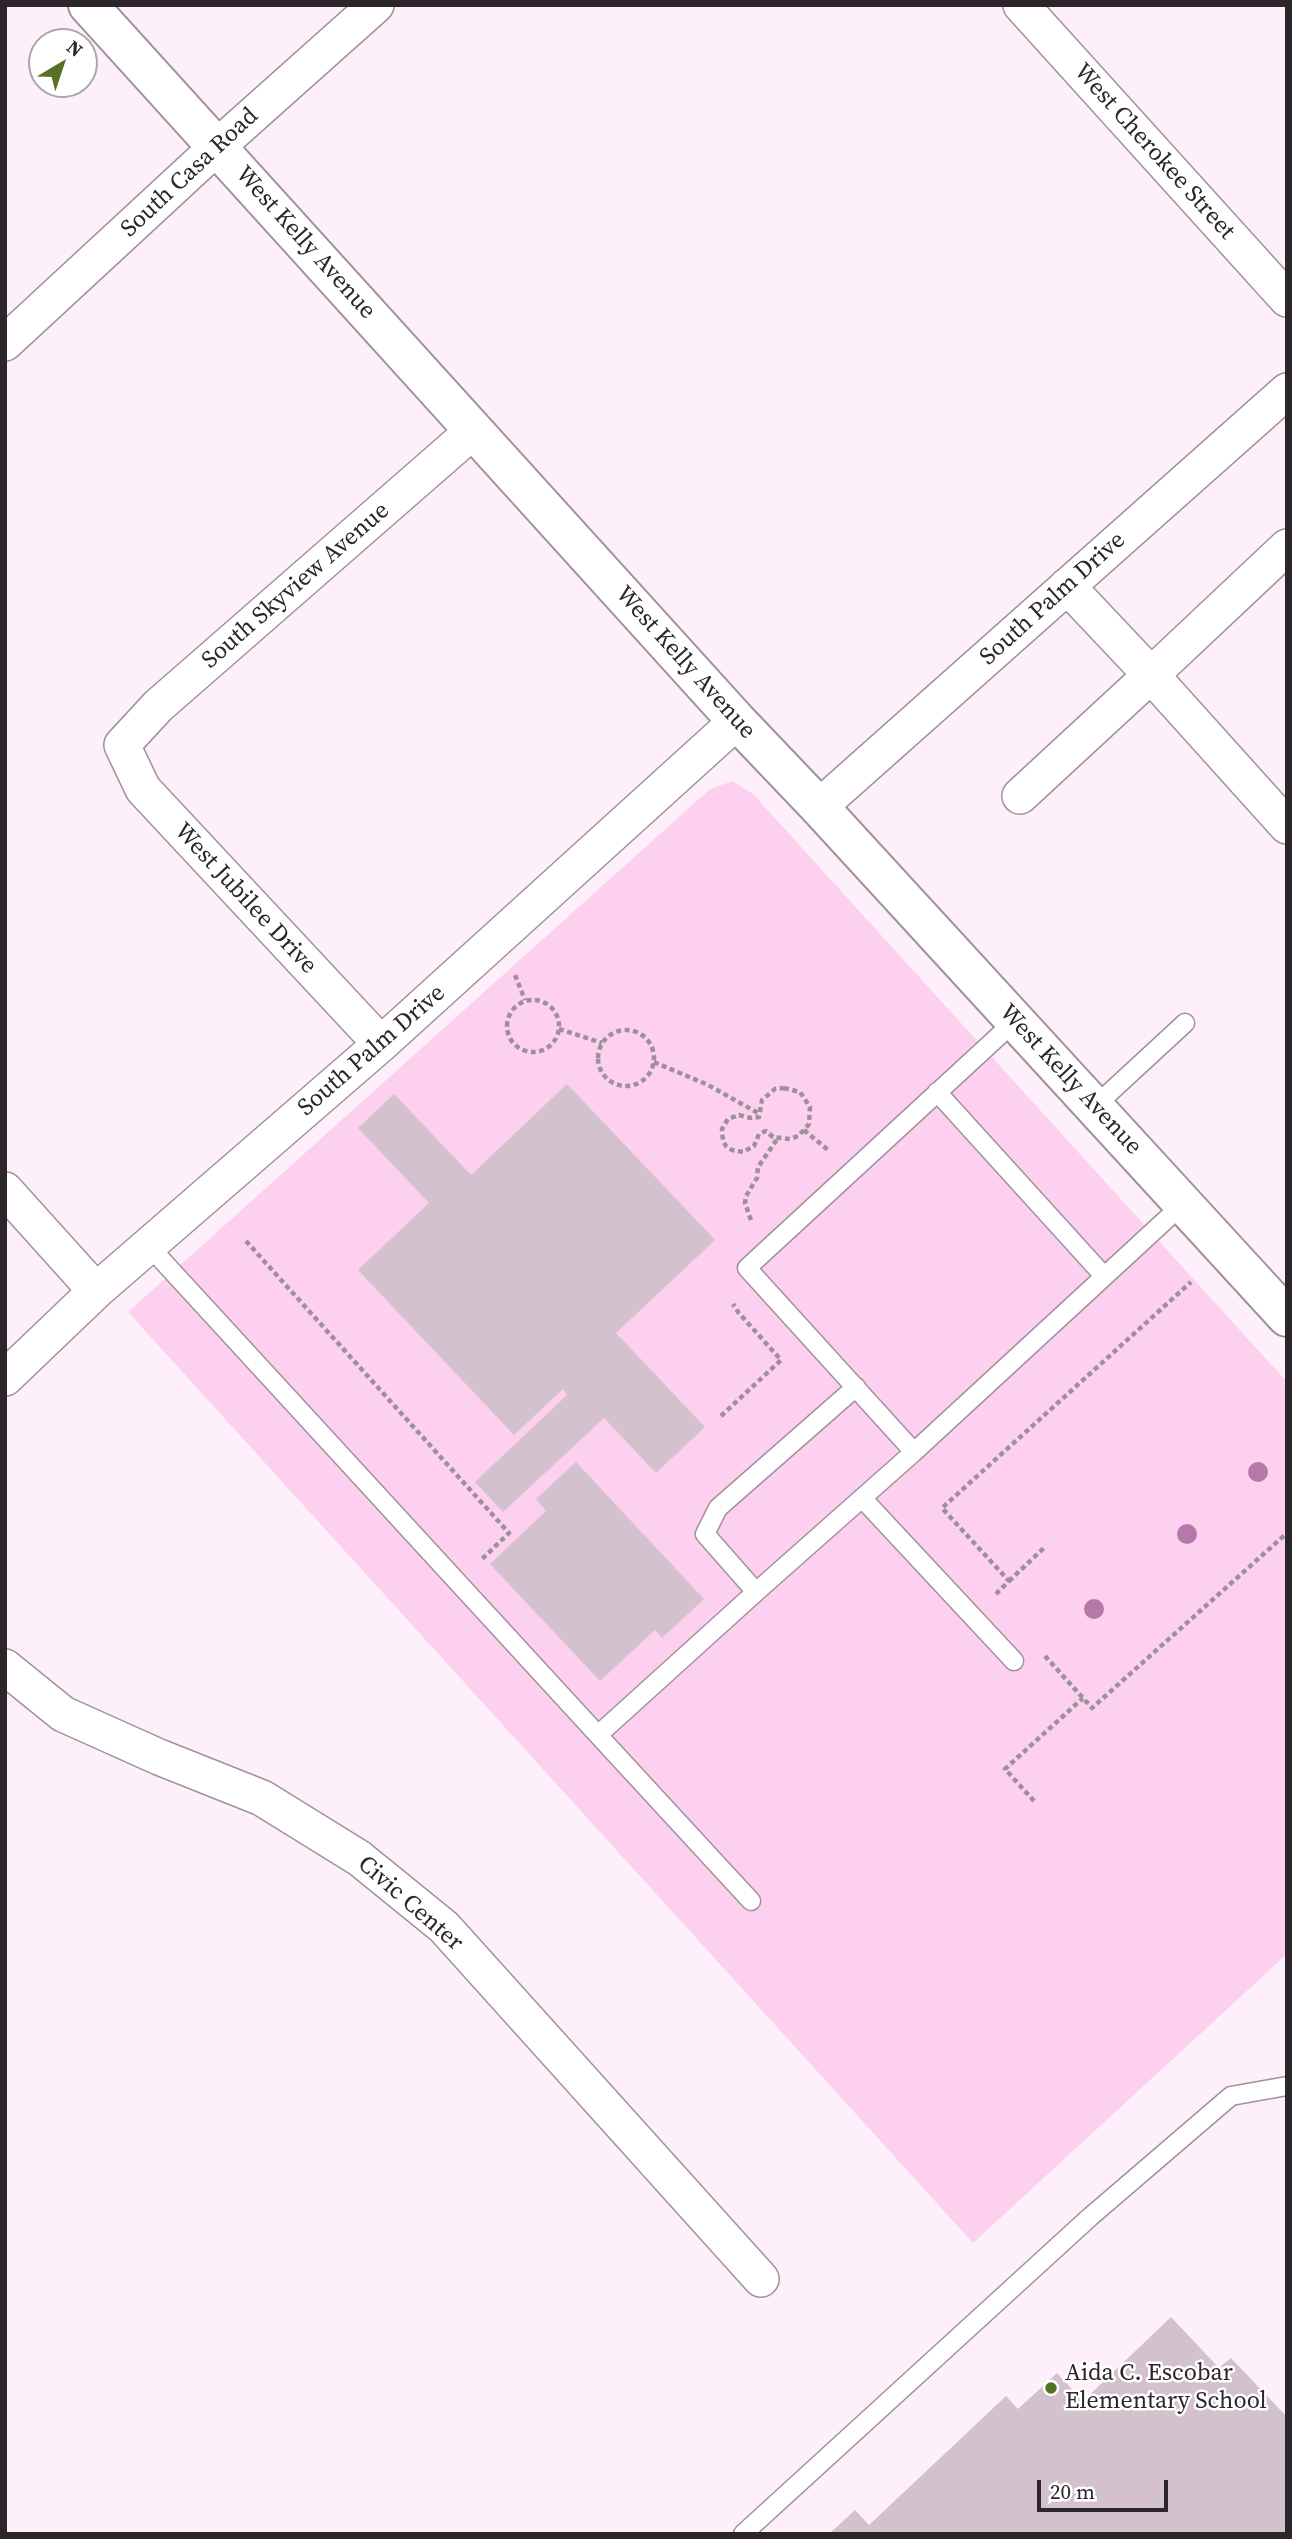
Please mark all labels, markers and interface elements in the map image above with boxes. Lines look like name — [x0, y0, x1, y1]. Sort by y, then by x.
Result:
north arrow — [28, 28, 98, 98]
text: N — [61, 34, 89, 63]
street label: West Cherokee Street — [1067, 58, 1241, 246]
street label: South Casa Road — [115, 102, 265, 244]
street label: West Kelly Avenue — [229, 161, 381, 325]
street label: South Skyview Avenue — [196, 497, 396, 675]
street label: South Palm Drive — [974, 526, 1132, 672]
street label: West Kelly Avenue — [609, 581, 761, 745]
street label: West Jubilee Drive — [168, 818, 322, 980]
street label: South Palm Drive — [293, 979, 451, 1123]
street label: West Kelly Avenue — [993, 999, 1147, 1161]
street label: Civic Center — [351, 1850, 469, 1958]
place label: Aida C. Escobar Elementary School — [1065, 2360, 1267, 2416]
marker: Aida C. Escobar Elementary School — [1043, 2380, 1059, 2396]
scale bar — [1040, 2466, 1171, 2510]
text: 20 m — [1050, 2477, 1095, 2506]

